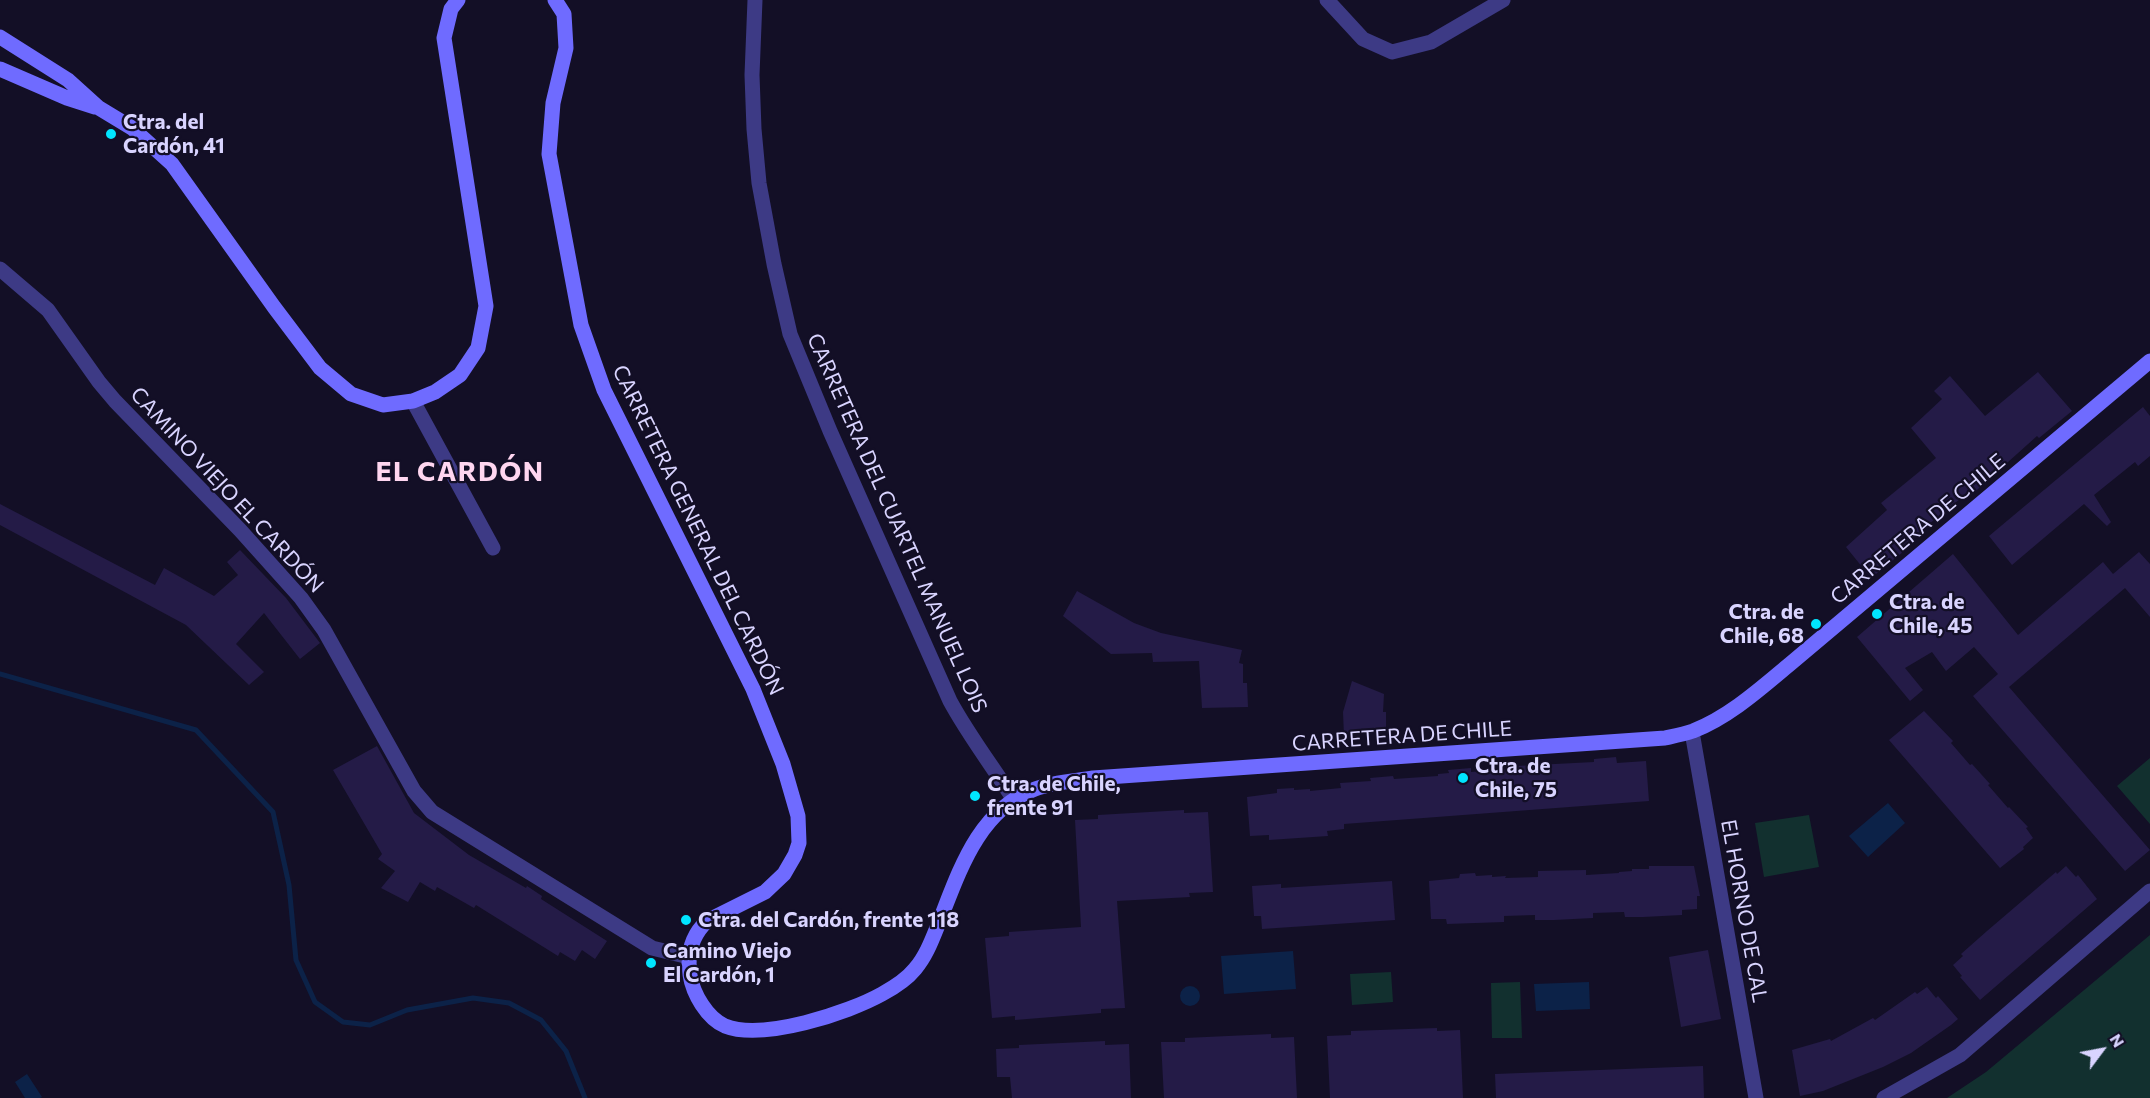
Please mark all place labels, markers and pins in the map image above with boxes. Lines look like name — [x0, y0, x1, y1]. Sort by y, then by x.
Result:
place label: Ctra. del Cardón, 41 — [123, 109, 225, 159]
marker: Ctra. del Cardón, 41 — [104, 127, 118, 141]
place label: Ctra. de Chile, 45 — [1889, 589, 1972, 639]
place label: Ctra. de Chile, 68 — [1720, 599, 1804, 649]
marker: Ctra. de Chile, 45 — [1870, 607, 1884, 621]
marker: Ctra. de Chile, 68 — [1809, 617, 1823, 631]
place label: Ctra. de Chile, 75 — [1475, 753, 1557, 803]
place label: Ctra. de Chile, frente 91 — [987, 771, 1121, 821]
marker: Ctra. de Chile, 75 — [1456, 771, 1470, 785]
marker: Ctra. de Chile, frente 91 — [968, 789, 982, 803]
place label: Ctra. del Cardón, frente 118 — [698, 907, 959, 933]
marker: Ctra. del Cardón, frente 118 — [679, 913, 693, 927]
place label: Camino Viejo El Cardón, 1 — [663, 938, 791, 988]
marker: Camino Viejo El Cardón, 1 — [644, 956, 658, 970]

